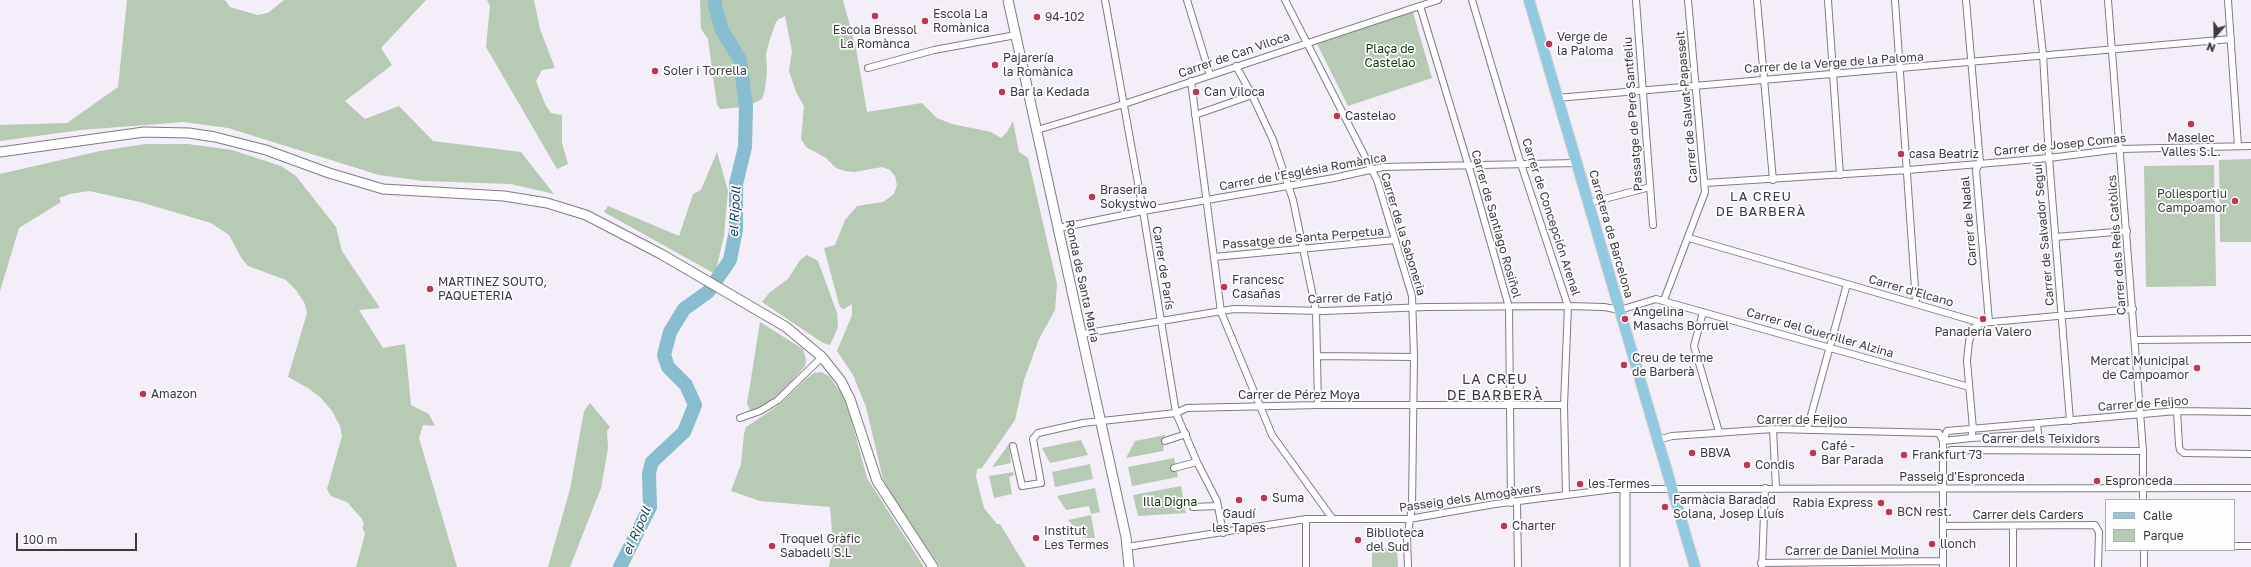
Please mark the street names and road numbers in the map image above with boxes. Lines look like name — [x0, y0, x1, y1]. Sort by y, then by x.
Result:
street label: Carrer de Can Viloca — [1176, 29, 1292, 81]
street label: Carrer de Salvat-Papasseit — [1673, 30, 1701, 184]
street label: Passatge de Pere Santfeliu — [1620, 36, 1646, 192]
street label: Carrer de la Verge de la Paloma — [1744, 50, 1924, 76]
street label: Carrer de Josep Comas — [1993, 131, 2127, 159]
street label: Carrer de Concepción Arenal — [1519, 136, 1583, 298]
street label: Carrer de Santiago Rosiñol — [1468, 148, 1524, 300]
street label: Carrer de l'Església Romànica — [1218, 150, 1388, 194]
street label: Carrer de Salvador Seguí — [2031, 164, 2057, 306]
street label: Carretera de Barcelona — [1586, 168, 1636, 300]
street label: Carrer de la Saboneria — [1377, 171, 1429, 297]
street label: Carrer dels Reis Catòlics — [2105, 174, 2129, 316]
street label: Carrer de Nadal — [1958, 176, 1980, 266]
street label: Ronda de Santa Maria — [1062, 218, 1102, 344]
street label: Passatge de Santa Perpetua — [1222, 224, 1384, 252]
street label: Carrer de París — [1149, 225, 1177, 311]
street label: Carrer d'Elcano — [1867, 272, 1955, 310]
street label: Carrer de Fatjó — [1307, 289, 1393, 307]
street label: Carrer del Guerriller Alzina — [1745, 305, 1895, 361]
street label: Carrer de Pérez Moya — [1238, 388, 1360, 402]
street label: Carrer de Feijoo — [2097, 394, 2189, 414]
street label: Carrer de Feijoo — [1757, 413, 1847, 427]
street label: Carrer dels Teixidors — [1982, 432, 2100, 446]
street label: Passeig d'Espronceda — [1899, 470, 2025, 484]
street label: Passeig dels Almogàvers — [1398, 481, 1542, 515]
street label: Carrer dels Carders — [1972, 508, 2084, 522]
street label: Carrer de Daniel Molina — [1785, 544, 1919, 558]

